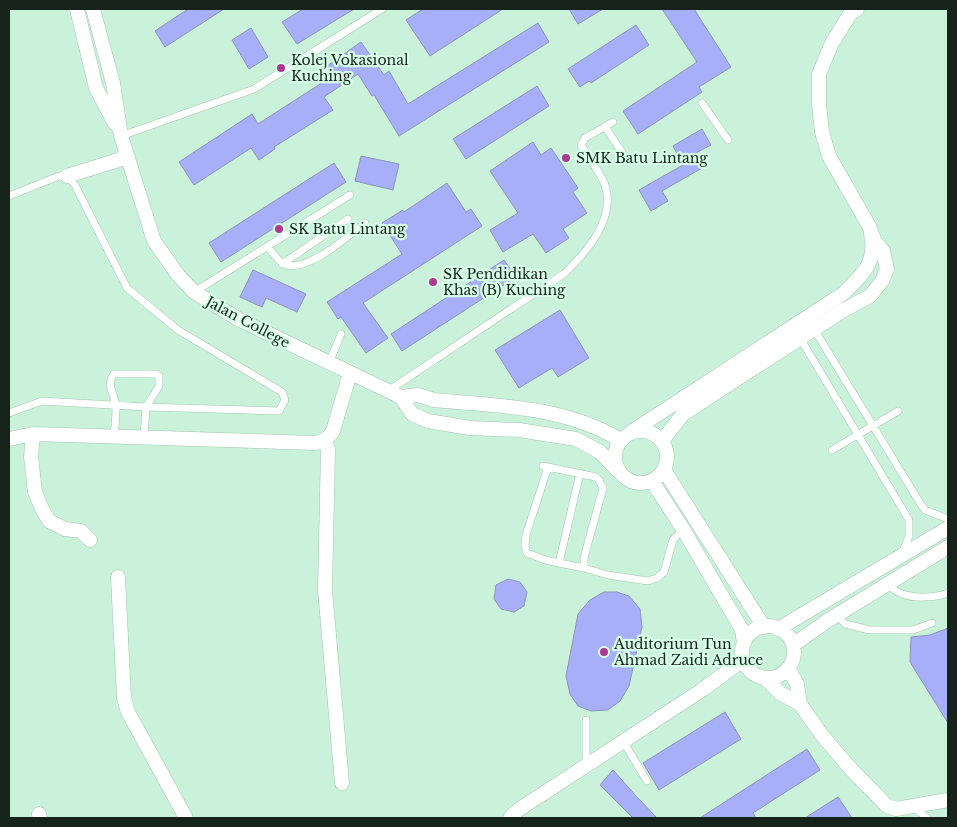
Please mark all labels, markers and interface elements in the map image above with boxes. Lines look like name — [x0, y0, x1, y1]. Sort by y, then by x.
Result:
place label: Kolej Vokasional Kuching — [291, 51, 409, 85]
marker: Kolej Vokasional Kuching — [275, 62, 287, 74]
place label: SMK Batu Lintang — [576, 149, 708, 167]
marker: SMK Batu Lintang — [560, 152, 572, 164]
place label: SK Batu Lintang — [289, 220, 406, 238]
marker: SK Batu Lintang — [273, 223, 285, 235]
place label: SK Pendidikan Khas (B) Kuching — [443, 265, 566, 299]
marker: SK Pendidikan Khas (B) Kuching — [427, 276, 439, 288]
street label: Jalan College — [201, 291, 293, 352]
place label: Auditorium Tun Ahmad Zaidi Adruce — [613, 635, 763, 669]
marker: Auditorium Tun Ahmad Zaidi Adruce — [598, 646, 610, 658]

